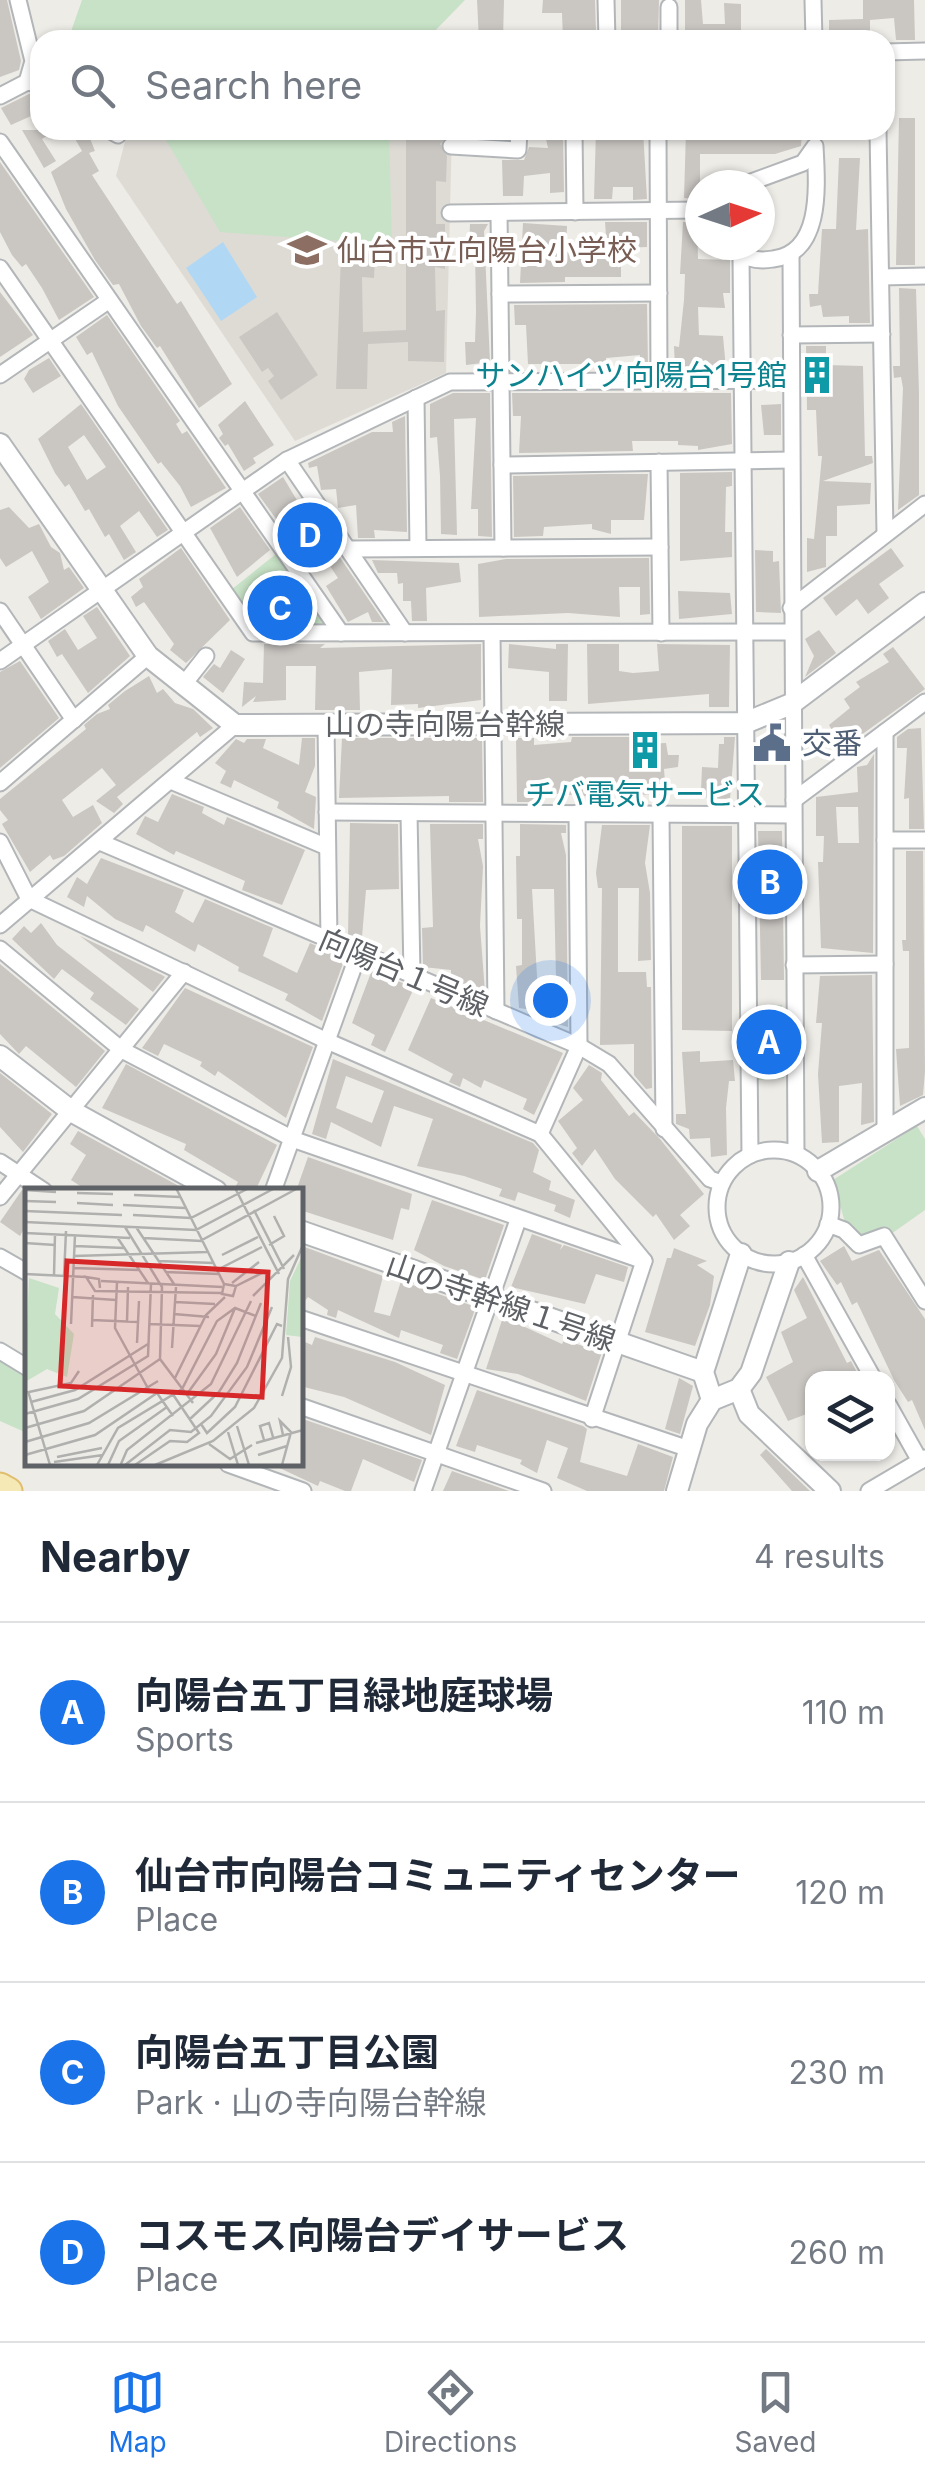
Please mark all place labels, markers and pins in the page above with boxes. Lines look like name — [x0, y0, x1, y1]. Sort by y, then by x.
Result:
school or university icon: 仙台市立向陽台小学校 — [286, 229, 328, 271]
place label: 仙台市立向陽台小学校 — [337, 232, 637, 268]
building icon: サンハイツ向陽台1号館 — [796, 354, 838, 396]
place label: サンハイツ向陽台1号館 — [475, 357, 787, 393]
pin: D — [278, 498, 342, 572]
pin: C — [248, 570, 312, 646]
public building icon: 交番 — [751, 722, 793, 764]
place label: 交番 — [802, 725, 862, 761]
building icon: チバ電気サービス — [624, 729, 666, 771]
place label: チバ電気サービス — [525, 776, 765, 812]
pin: B — [738, 844, 802, 920]
pin: A — [736, 1004, 802, 1080]

